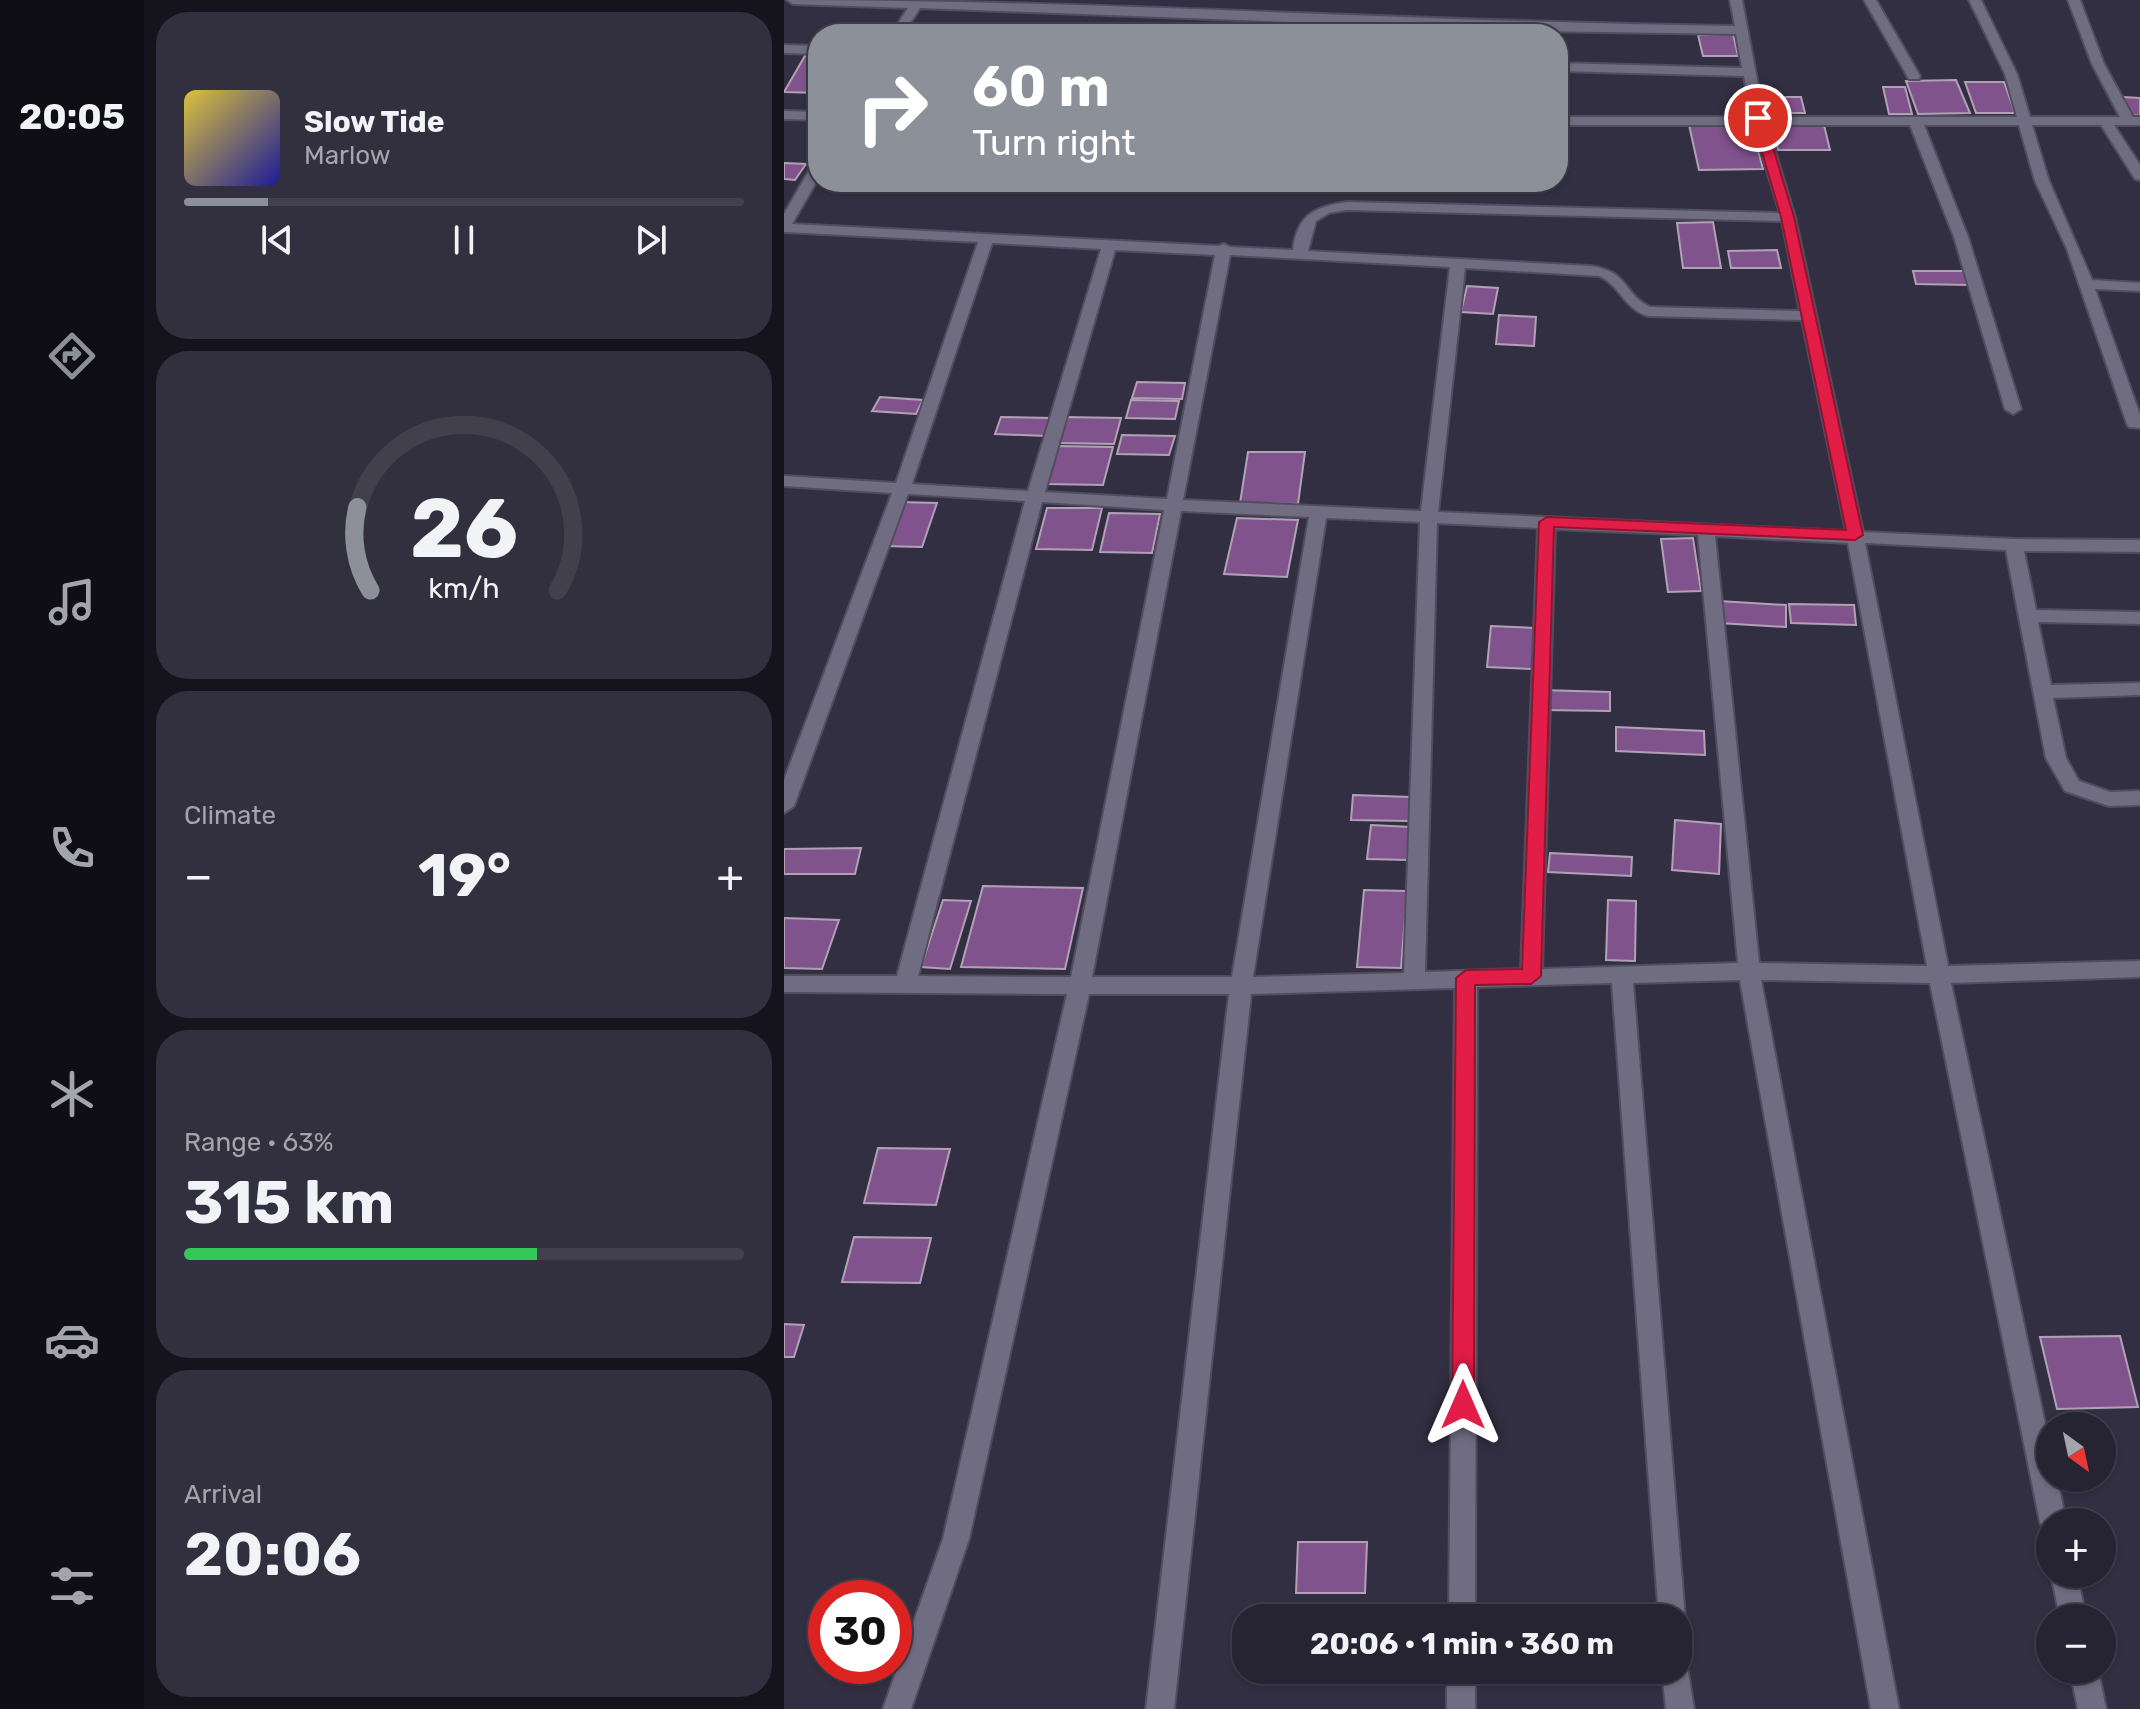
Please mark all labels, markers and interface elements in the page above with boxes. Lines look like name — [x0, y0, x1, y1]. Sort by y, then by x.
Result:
text: 60 m — [972, 54, 1110, 120]
icon: right — [840, 56, 944, 160]
pin — [1724, 84, 1792, 152]
text: 20:05 — [19, 95, 125, 138]
icon: arrive — [1736, 96, 1780, 140]
text: Slow Tide — [304, 104, 444, 140]
text: Turn right — [972, 121, 1136, 164]
text: Marlow — [304, 140, 391, 171]
icon: previous — [255, 218, 299, 262]
icon: pause — [442, 218, 486, 262]
icon: next — [629, 218, 673, 262]
icon: directions — [44, 328, 100, 384]
text: 26 — [410, 479, 518, 578]
text: km/h — [428, 571, 500, 605]
icon: music — [44, 574, 100, 630]
text: Climate — [184, 800, 276, 831]
icon: phone — [44, 820, 100, 876]
text: 19° — [418, 840, 511, 911]
text: − — [184, 850, 213, 902]
text: + — [717, 850, 744, 902]
icon: climate — [44, 1066, 100, 1122]
text: Range · 63% — [184, 1127, 334, 1158]
text: 315 km — [184, 1167, 394, 1238]
icon: car — [44, 1312, 100, 1368]
position arrow — [1421, 1363, 1505, 1447]
north arrow — [2036, 1412, 2116, 1492]
map controls — [2036, 1412, 2116, 1684]
text: Arrival — [184, 1479, 262, 1510]
button: + — [2036, 1508, 2116, 1588]
text: 20:06 — [184, 1519, 361, 1590]
icon: filters — [44, 1558, 100, 1614]
speed limit sign: 30 — [808, 1580, 912, 1684]
button: − — [2036, 1604, 2116, 1684]
text: 20:06 · 1 min · 360 m — [1310, 1626, 1614, 1662]

